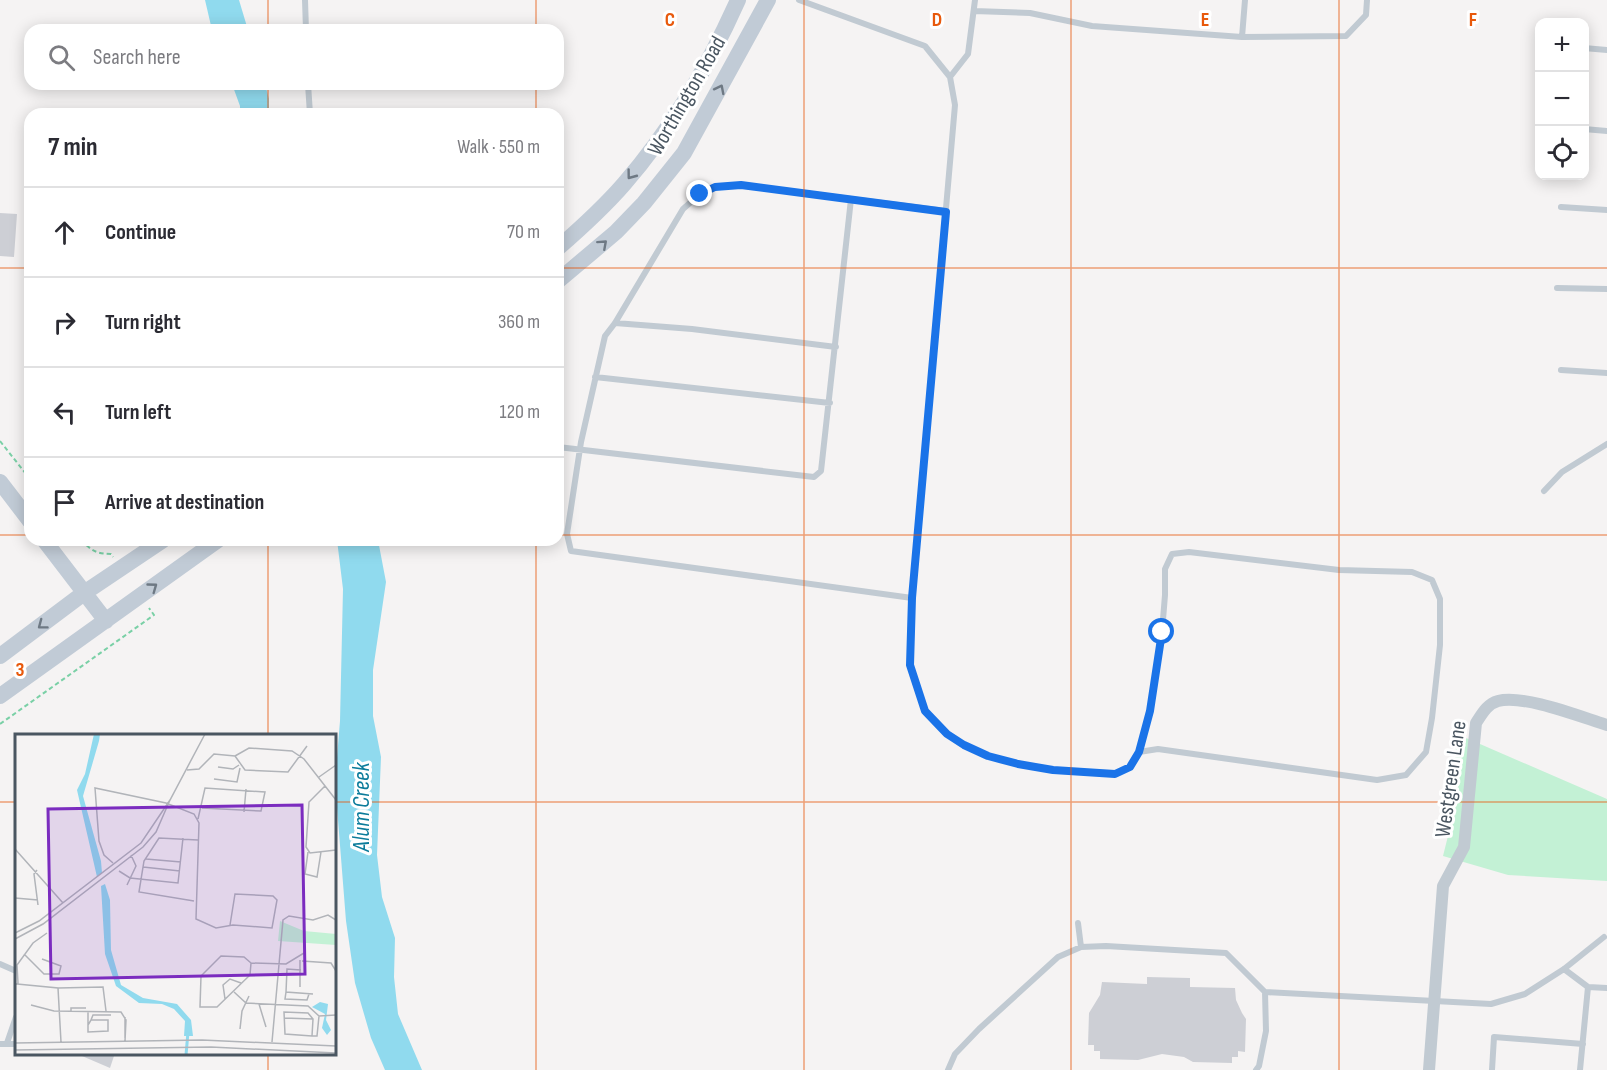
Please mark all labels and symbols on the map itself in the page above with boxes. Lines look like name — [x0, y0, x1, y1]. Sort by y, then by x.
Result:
text: C — [665, 8, 675, 32]
text: D — [932, 8, 942, 32]
text: E — [1201, 8, 1209, 32]
text: F — [1469, 8, 1477, 32]
street label: Worthington Road — [642, 32, 732, 160]
one-way arrow — [712, 85, 724, 96]
one-way arrow — [627, 168, 638, 179]
route end — [686, 180, 712, 206]
one-way arrow — [596, 240, 607, 251]
one-way arrow — [147, 583, 158, 594]
one-way arrow — [38, 617, 49, 628]
route start — [1148, 618, 1174, 644]
text: 3 — [16, 658, 25, 682]
street label: Westgreen Lane — [1429, 719, 1473, 839]
inset map — [15, 734, 336, 1055]
water label: Alum Creek — [347, 762, 376, 852]

